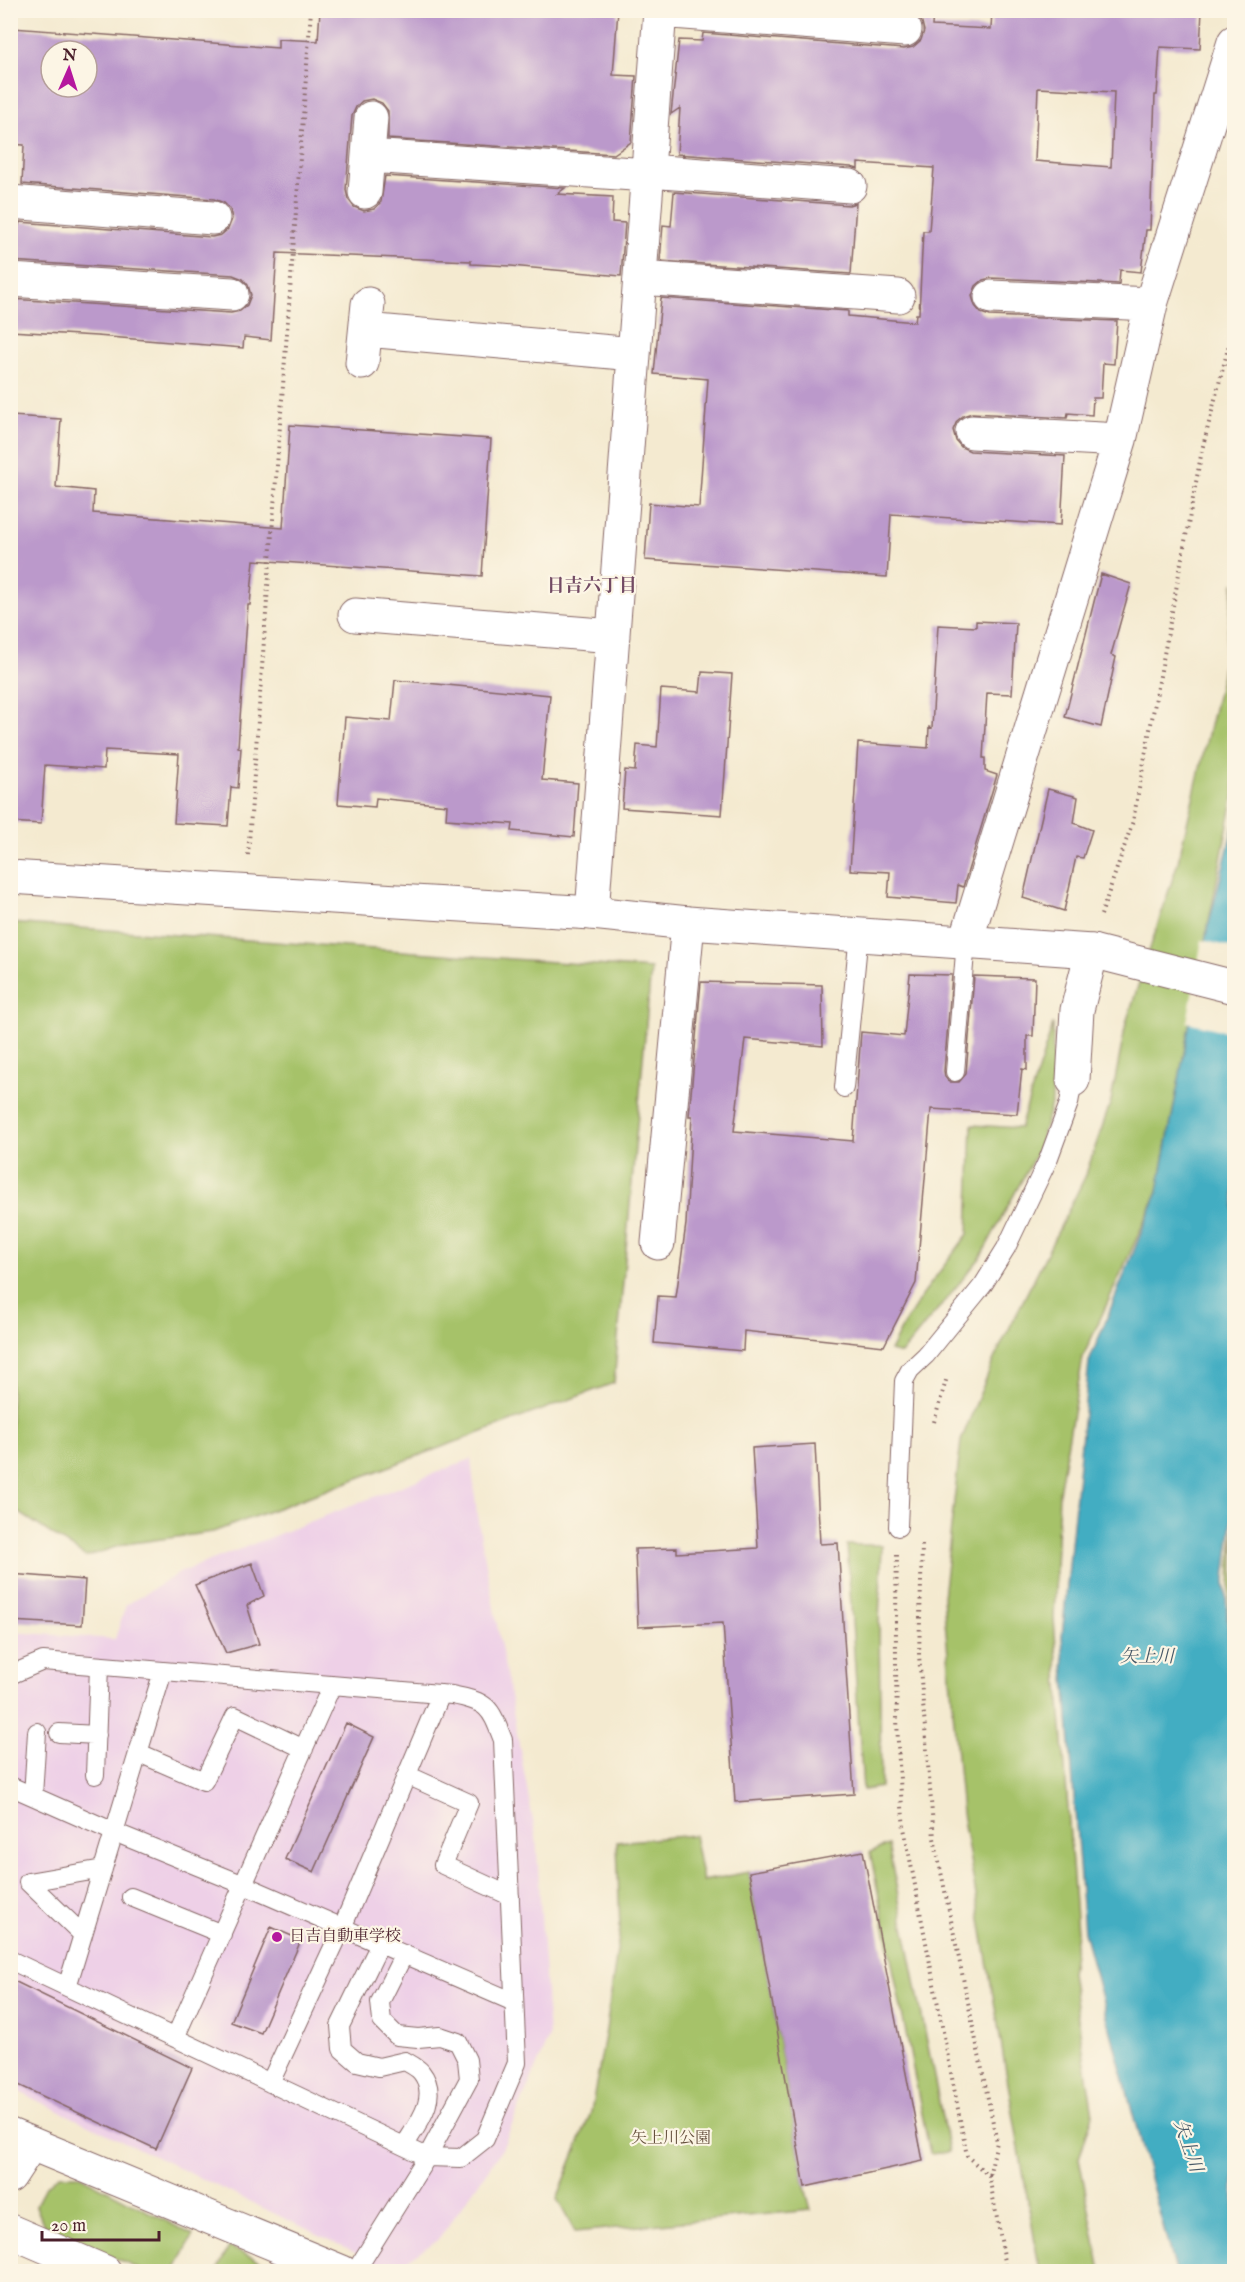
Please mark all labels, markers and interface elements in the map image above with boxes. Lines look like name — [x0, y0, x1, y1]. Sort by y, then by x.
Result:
north arrow — [39, 39, 99, 99]
text: N — [61, 46, 77, 66]
district label: 日吉六丁目 — [547, 575, 637, 598]
water label: 矢上川 — [1120, 1646, 1176, 1669]
place label: 日吉自動車学校 — [289, 1927, 401, 1947]
marker: 日吉自動車学校 — [270, 1930, 284, 1944]
water label: 矢上川 — [1167, 2117, 1207, 2177]
park label: 矢上川公園 — [631, 2129, 711, 2149]
scale bar — [42, 2204, 159, 2242]
text: 20 m — [51, 2215, 86, 2238]

